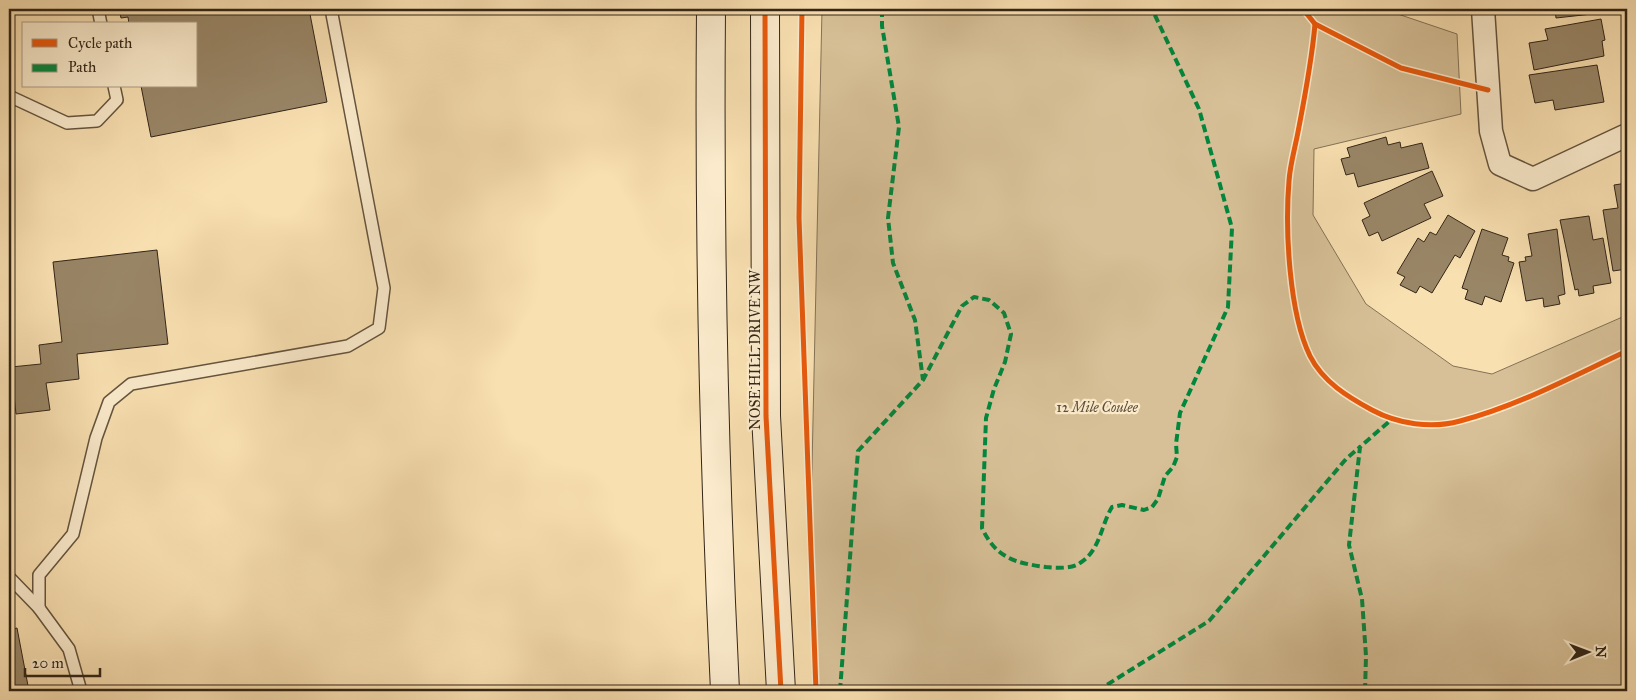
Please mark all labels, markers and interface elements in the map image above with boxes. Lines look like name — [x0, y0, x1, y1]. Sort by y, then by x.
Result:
legend — [22, 22, 198, 88]
text: Cycle path — [68, 34, 133, 52]
text: Path — [68, 58, 97, 76]
street label: NOSE HILL DRIVE NW — [747, 269, 764, 430]
park label: 12 Mile Coulee — [1056, 399, 1138, 416]
north arrow — [1564, 628, 1614, 678]
scale bar — [25, 645, 100, 677]
text: N — [1592, 646, 1609, 658]
text: 20 m — [32, 654, 64, 672]

